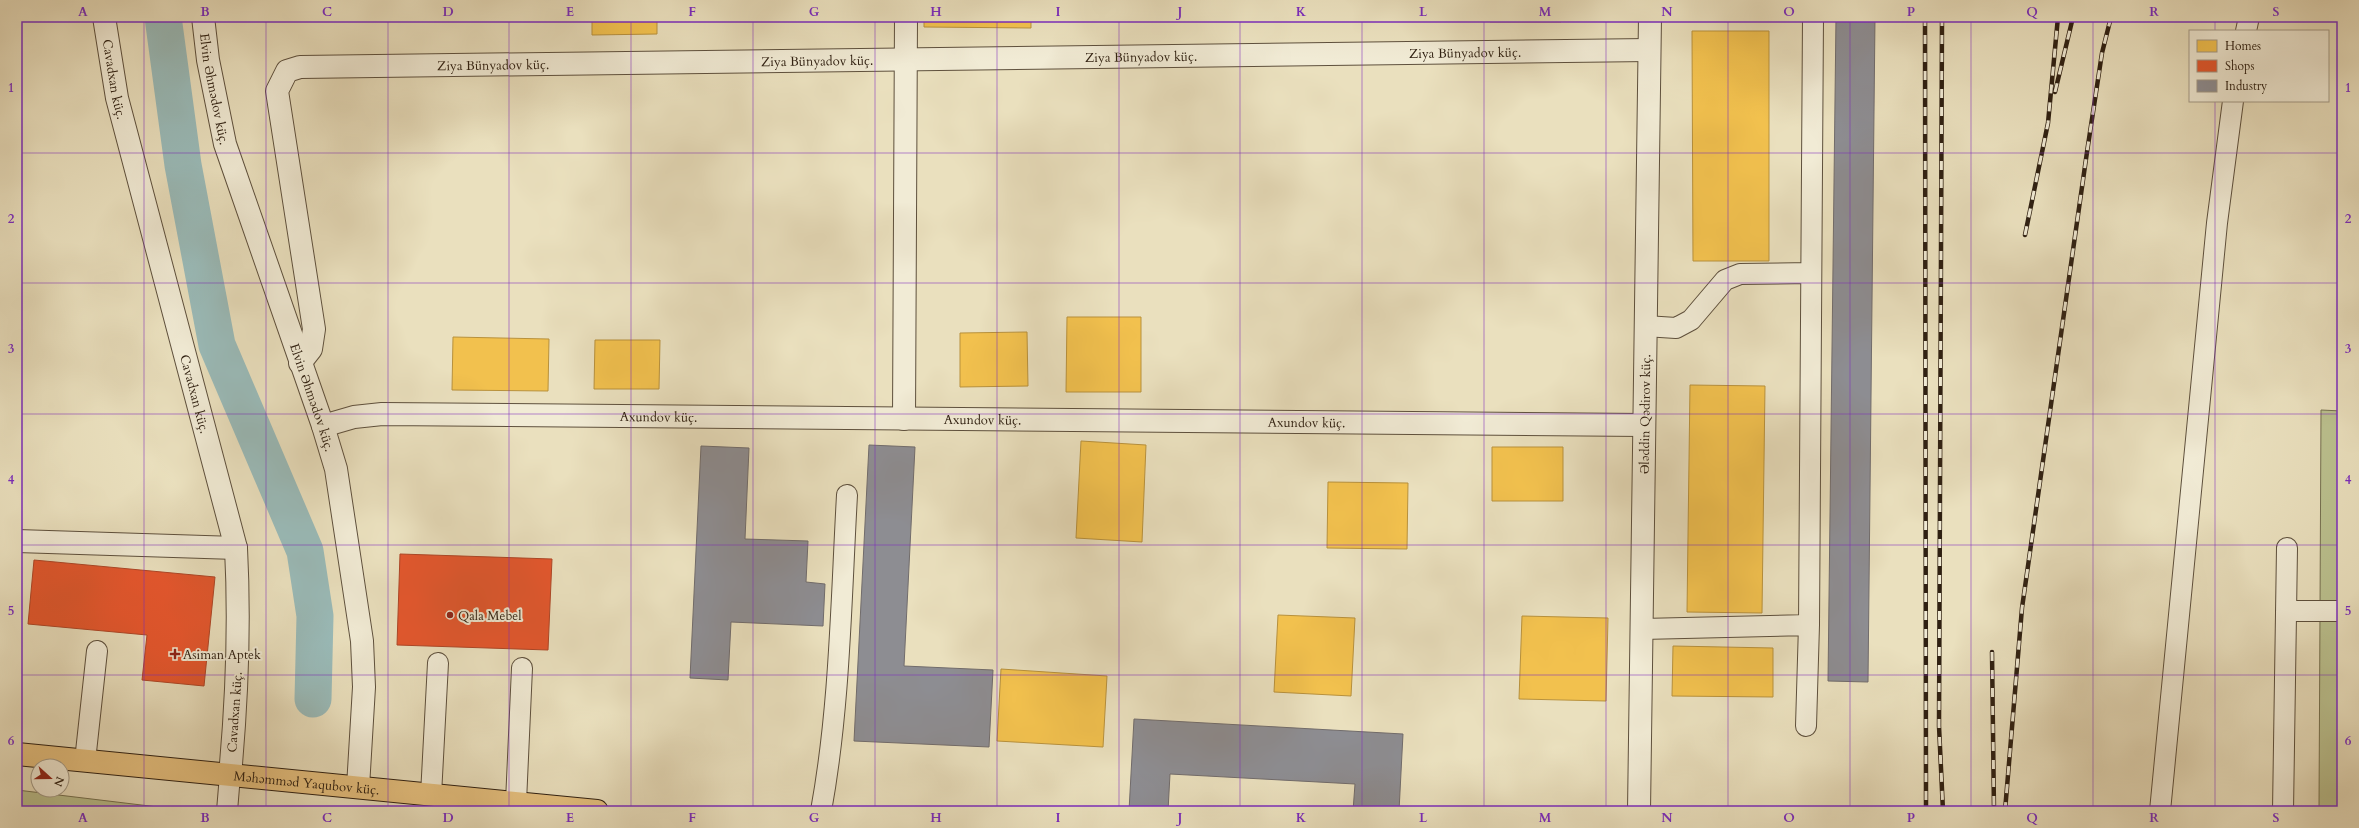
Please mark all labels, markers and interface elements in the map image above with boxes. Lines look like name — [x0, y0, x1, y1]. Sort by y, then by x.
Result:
text: A — [78, 3, 88, 21]
text: B — [200, 3, 210, 21]
text: C — [322, 3, 332, 21]
text: D — [442, 3, 454, 21]
text: E — [566, 3, 574, 21]
text: F — [688, 3, 696, 21]
text: G — [809, 3, 820, 21]
text: H — [930, 3, 942, 21]
text: I — [1055, 3, 1061, 21]
text: J — [1176, 3, 1183, 21]
text: K — [1296, 3, 1307, 21]
text: L — [1419, 3, 1428, 21]
text: M — [1539, 3, 1552, 21]
text: N — [1661, 3, 1673, 21]
text: O — [1783, 3, 1795, 21]
text: P — [1907, 3, 1915, 21]
text: Q — [2026, 3, 2038, 21]
text: R — [2149, 3, 2159, 21]
text: S — [2273, 3, 2280, 21]
legend — [2189, 30, 2329, 102]
street label: Elvin Əhmədov küç. — [195, 32, 233, 147]
street label: Cavadxan küç. — [98, 38, 130, 121]
text: Homes — [2225, 38, 2261, 54]
street label: Ziya Bünyadov küç. — [1409, 44, 1521, 63]
street label: Ziya Bünyadov küç. — [1085, 48, 1197, 67]
street label: Ziya Bünyadov küç. — [761, 52, 873, 71]
street label: Ziya Bünyadov küç. — [437, 56, 549, 75]
text: Shops — [2225, 58, 2254, 74]
text: Industry — [2225, 78, 2268, 94]
text: 1 — [8, 79, 14, 97]
text: 1 — [2345, 79, 2351, 97]
text: 2 — [8, 210, 15, 228]
text: 2 — [2345, 210, 2352, 228]
text: 3 — [8, 340, 15, 358]
text: 3 — [2345, 340, 2352, 358]
street label: Elvin Əhmədov küç. — [285, 341, 338, 454]
street label: Cavadxan küç. — [175, 353, 213, 436]
street label: Ələddin Qədirov küç. — [1636, 354, 1655, 474]
street label: Axundov küç. — [620, 408, 697, 427]
street label: Axundov küç. — [944, 411, 1021, 430]
street label: Axundov küç. — [1268, 414, 1345, 432]
text: 4 — [8, 471, 15, 489]
text: 4 — [2345, 471, 2352, 489]
text: 5 — [8, 602, 14, 620]
text: 5 — [2345, 602, 2351, 620]
place label: Qala Mebel — [458, 607, 522, 625]
marker: Qala Mebel — [445, 610, 455, 620]
place label: Asiman Aptek — [183, 646, 261, 664]
marker: Asiman Aptek — [170, 649, 180, 659]
street label: Cavadxan küç. — [223, 671, 247, 753]
text: 6 — [8, 732, 15, 750]
text: 6 — [2345, 732, 2352, 750]
north arrow — [30, 758, 70, 798]
street label: Məhəmməd Yaqubov küç. — [233, 767, 380, 800]
text: N — [50, 774, 68, 789]
text: A — [78, 809, 88, 827]
text: B — [200, 809, 210, 827]
text: C — [322, 809, 332, 827]
text: D — [442, 809, 454, 827]
text: E — [566, 809, 574, 827]
text: F — [688, 809, 696, 827]
text: G — [809, 809, 820, 827]
text: H — [930, 809, 942, 827]
text: I — [1055, 809, 1061, 827]
text: J — [1176, 809, 1183, 827]
text: K — [1296, 809, 1307, 827]
text: L — [1419, 809, 1428, 827]
text: M — [1539, 809, 1552, 827]
text: N — [1661, 809, 1673, 827]
text: O — [1783, 809, 1795, 827]
text: P — [1907, 809, 1915, 827]
text: Q — [2026, 809, 2038, 827]
text: R — [2149, 809, 2159, 827]
text: S — [2273, 809, 2280, 827]

